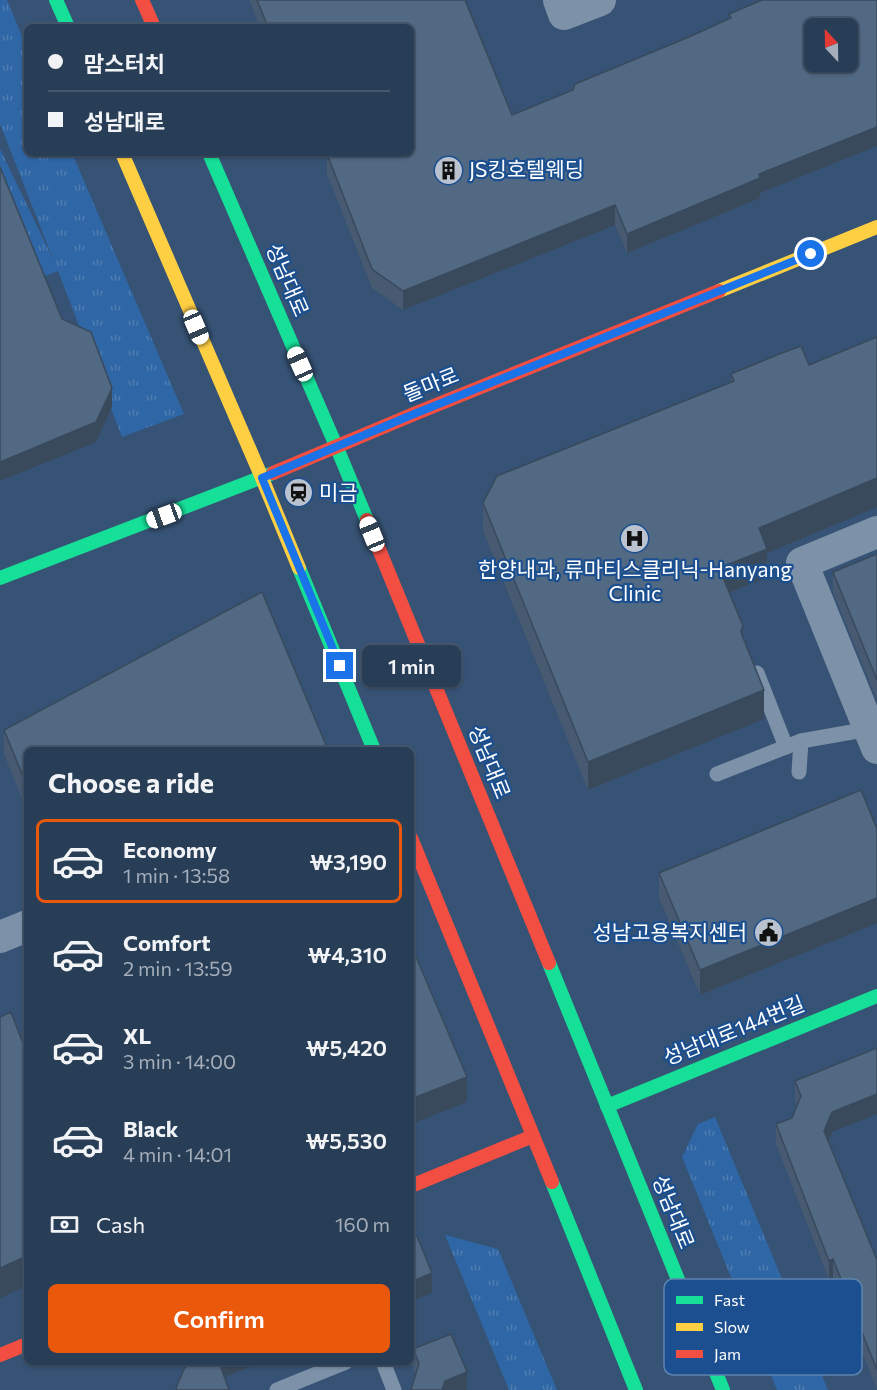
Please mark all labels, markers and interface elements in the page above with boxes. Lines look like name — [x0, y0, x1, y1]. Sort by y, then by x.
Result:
north arrow — [804, 18, 858, 72]
map controls — [804, 18, 858, 72]
text: 맘스터치 — [84, 50, 165, 77]
text: 성남대로 — [84, 108, 165, 135]
building icon: JS킹호텔웨딩 — [432, 154, 464, 186]
place label: JS킹호텔웨딩 — [469, 156, 584, 181]
street label: 성남대로 — [262, 239, 315, 320]
route start — [797, 240, 824, 267]
car — [181, 307, 211, 347]
car — [284, 344, 316, 384]
street label: 돌마로 — [399, 361, 462, 406]
station icon: 미금 — [282, 477, 314, 509]
place label: 미금 — [319, 479, 358, 504]
car — [144, 501, 184, 531]
car — [357, 514, 387, 554]
hospital icon: 한양내과, 류마티스클리닉-Hanyang Clinic — [619, 523, 651, 555]
place label: 한양내과, 류마티스클리닉-Hanyang Clinic — [478, 556, 792, 605]
callout: 1 min — [361, 645, 460, 687]
route end — [326, 652, 353, 679]
text: 1 min — [388, 654, 435, 678]
street label: 성남대로 — [464, 721, 516, 802]
text: Choose a ride — [48, 766, 214, 799]
icon: car — [51, 834, 105, 888]
text: Economy — [123, 836, 217, 863]
text: ₩3,190 — [309, 848, 387, 875]
text: 1 min · 13:58 — [123, 863, 230, 887]
public building icon: 성남고용복지센터 — [752, 917, 784, 949]
place label: 성남고용복지센터 — [592, 919, 747, 944]
icon: car — [51, 927, 105, 981]
text: Comfort — [123, 929, 211, 956]
text: ₩4,310 — [308, 941, 387, 968]
text: 2 min · 13:59 — [123, 956, 233, 980]
street label: 성남대로144번길 — [659, 990, 808, 1069]
icon: car — [51, 1020, 105, 1074]
text: XL — [123, 1022, 151, 1049]
text: ₩5,420 — [306, 1034, 387, 1061]
text: 3 min · 14:00 — [123, 1049, 236, 1073]
icon: car — [51, 1113, 105, 1167]
text: Black — [123, 1115, 178, 1142]
text: ₩5,530 — [305, 1127, 387, 1154]
text: 4 min · 14:01 — [123, 1142, 232, 1166]
street label: 성남대로 — [648, 1171, 700, 1252]
icon: cash — [48, 1208, 81, 1241]
text: Cash — [96, 1211, 145, 1238]
text: 160 m — [335, 1212, 390, 1236]
legend — [664, 1279, 862, 1375]
button: Confirm — [48, 1284, 390, 1353]
text: Fast — [714, 1290, 745, 1309]
text: Slow — [714, 1317, 750, 1336]
text: Jam — [714, 1344, 741, 1363]

